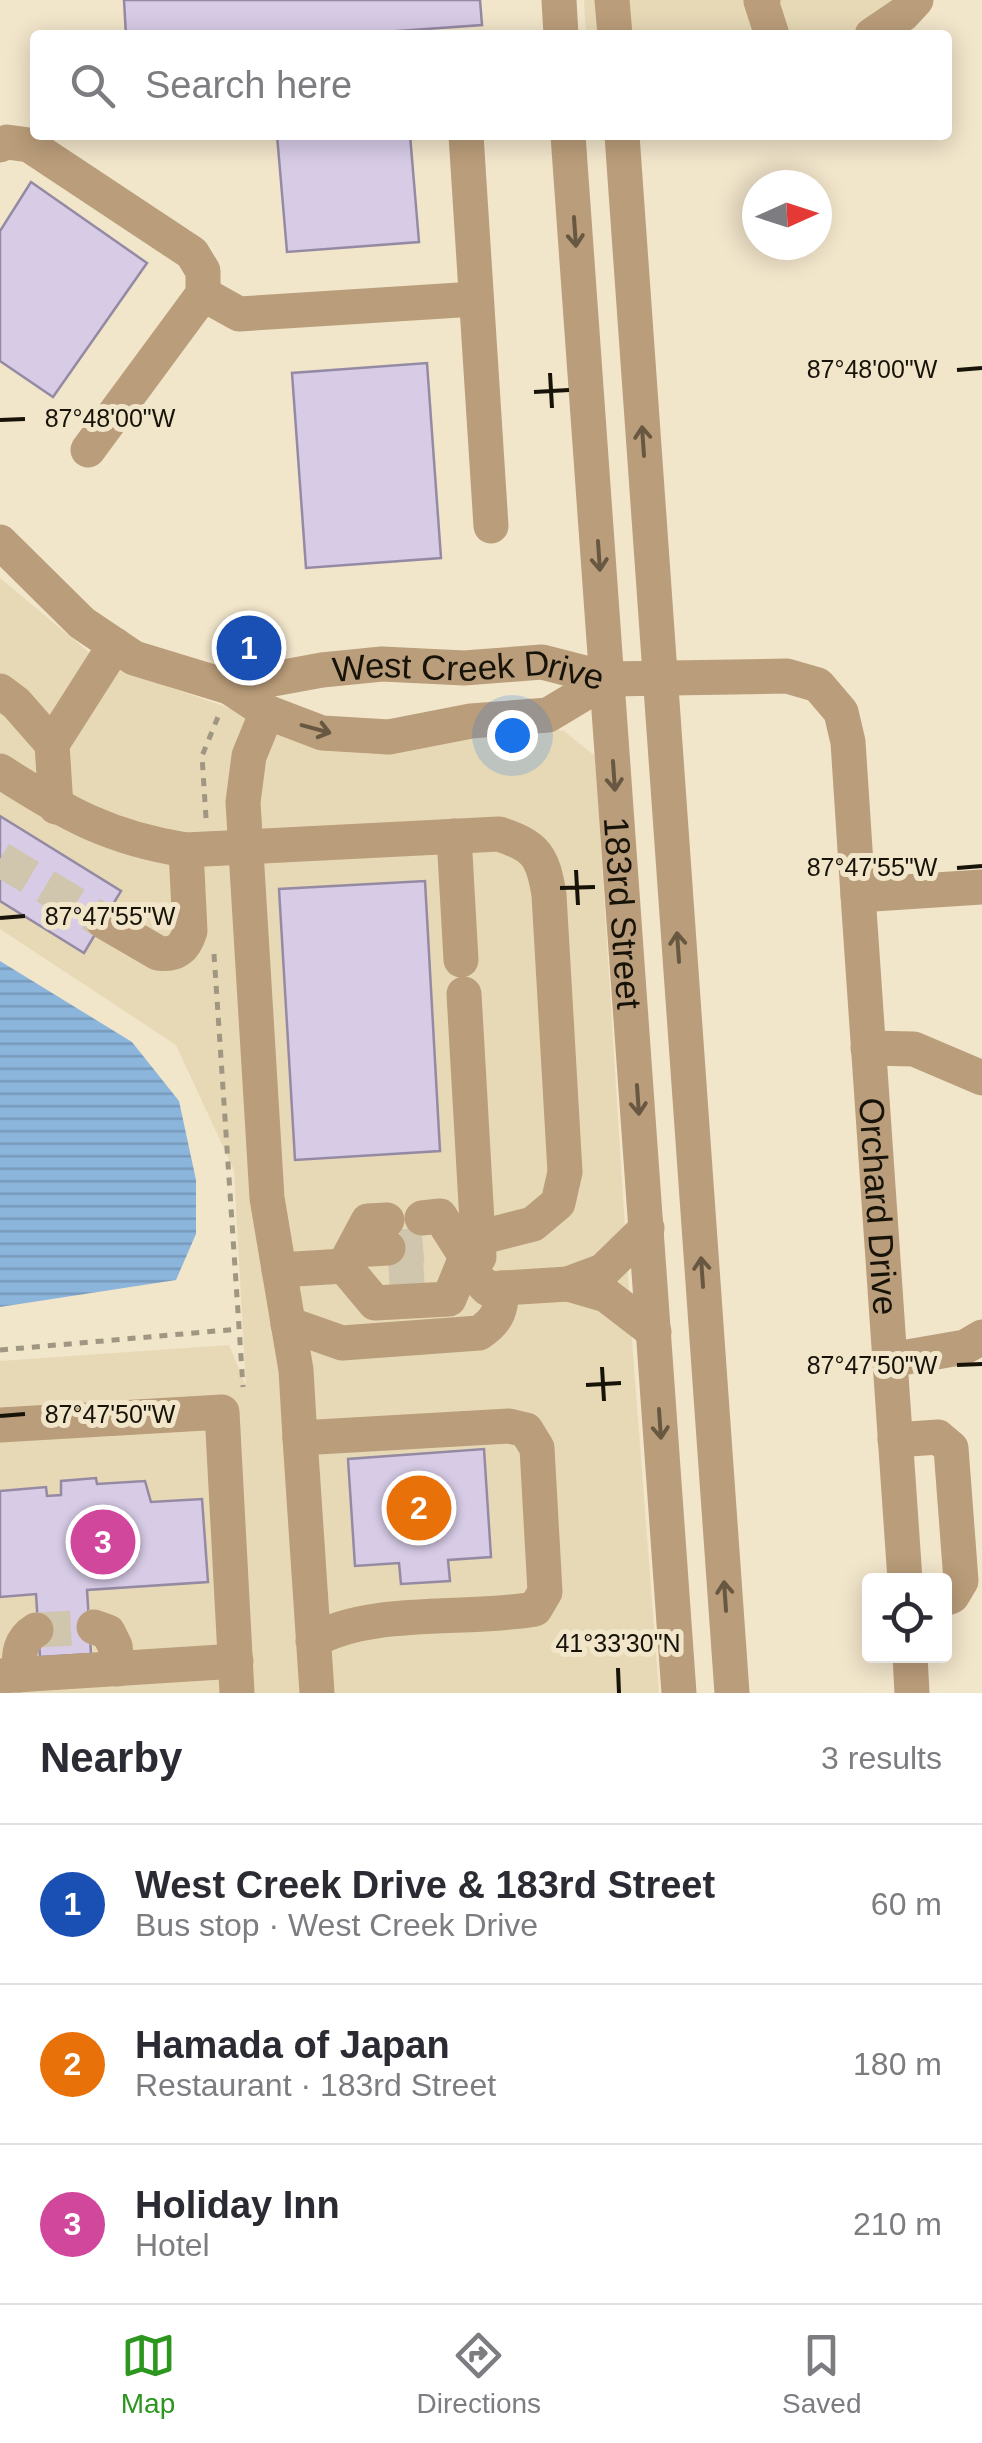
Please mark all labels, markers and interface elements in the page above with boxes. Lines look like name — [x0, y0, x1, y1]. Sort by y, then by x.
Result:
search box — [30, 30, 952, 140]
icon: search — [65, 58, 120, 113]
text: Search here — [145, 64, 352, 106]
north arrow — [742, 170, 832, 260]
one-way arrow — [566, 216, 585, 248]
text: 87°48'00"W — [807, 355, 938, 383]
text: 87°48'00"W — [45, 404, 176, 432]
one-way arrow — [633, 425, 652, 457]
one-way arrow — [589, 540, 608, 572]
pin: 1 — [216, 610, 282, 686]
street label: West Creek Drive — [331, 642, 609, 697]
your location — [487, 710, 538, 761]
one-way arrow — [300, 721, 331, 740]
one-way arrow — [605, 759, 624, 792]
street label: 183rd Street — [597, 816, 650, 1011]
text: 87°47'55"W — [807, 853, 938, 881]
text: 87°47'55"W — [45, 902, 176, 930]
one-way arrow — [669, 932, 688, 964]
one-way arrow — [628, 1084, 647, 1116]
street label: Orchard Drive — [852, 1096, 906, 1316]
one-way arrow — [692, 1256, 711, 1288]
text: 87°47'50"W — [807, 1351, 938, 1379]
text: 87°47'50"W — [45, 1400, 176, 1428]
one-way arrow — [651, 1408, 670, 1440]
pin: 2 — [386, 1470, 452, 1546]
pin: 3 — [70, 1504, 136, 1580]
map controls — [862, 1573, 952, 1663]
button: locate — [862, 1573, 952, 1663]
one-way arrow — [715, 1580, 734, 1612]
text: 41°33'30"N — [555, 1629, 681, 1657]
text: Nearby — [40, 1734, 182, 1781]
text: 3 results — [821, 1740, 942, 1776]
text: West Creek Drive & 183rd Street — [135, 1864, 715, 1906]
text: 1 — [64, 1886, 81, 1922]
text: 60 m — [871, 1886, 942, 1922]
text: Bus stop · West Creek Drive — [135, 1907, 538, 1943]
text: Hamada of Japan — [135, 2024, 450, 2066]
text: 2 — [64, 2046, 81, 2082]
text: 180 m — [853, 2046, 942, 2082]
text: Restaurant · 183rd Street — [135, 2067, 496, 2103]
text: Holiday Inn — [135, 2184, 340, 2226]
text: 3 — [64, 2206, 81, 2242]
text: 210 m — [853, 2206, 942, 2242]
text: Hotel — [135, 2227, 210, 2263]
tab: Map — [121, 2328, 176, 2420]
tab: Directions — [417, 2328, 541, 2420]
tab: Saved — [782, 2328, 861, 2420]

